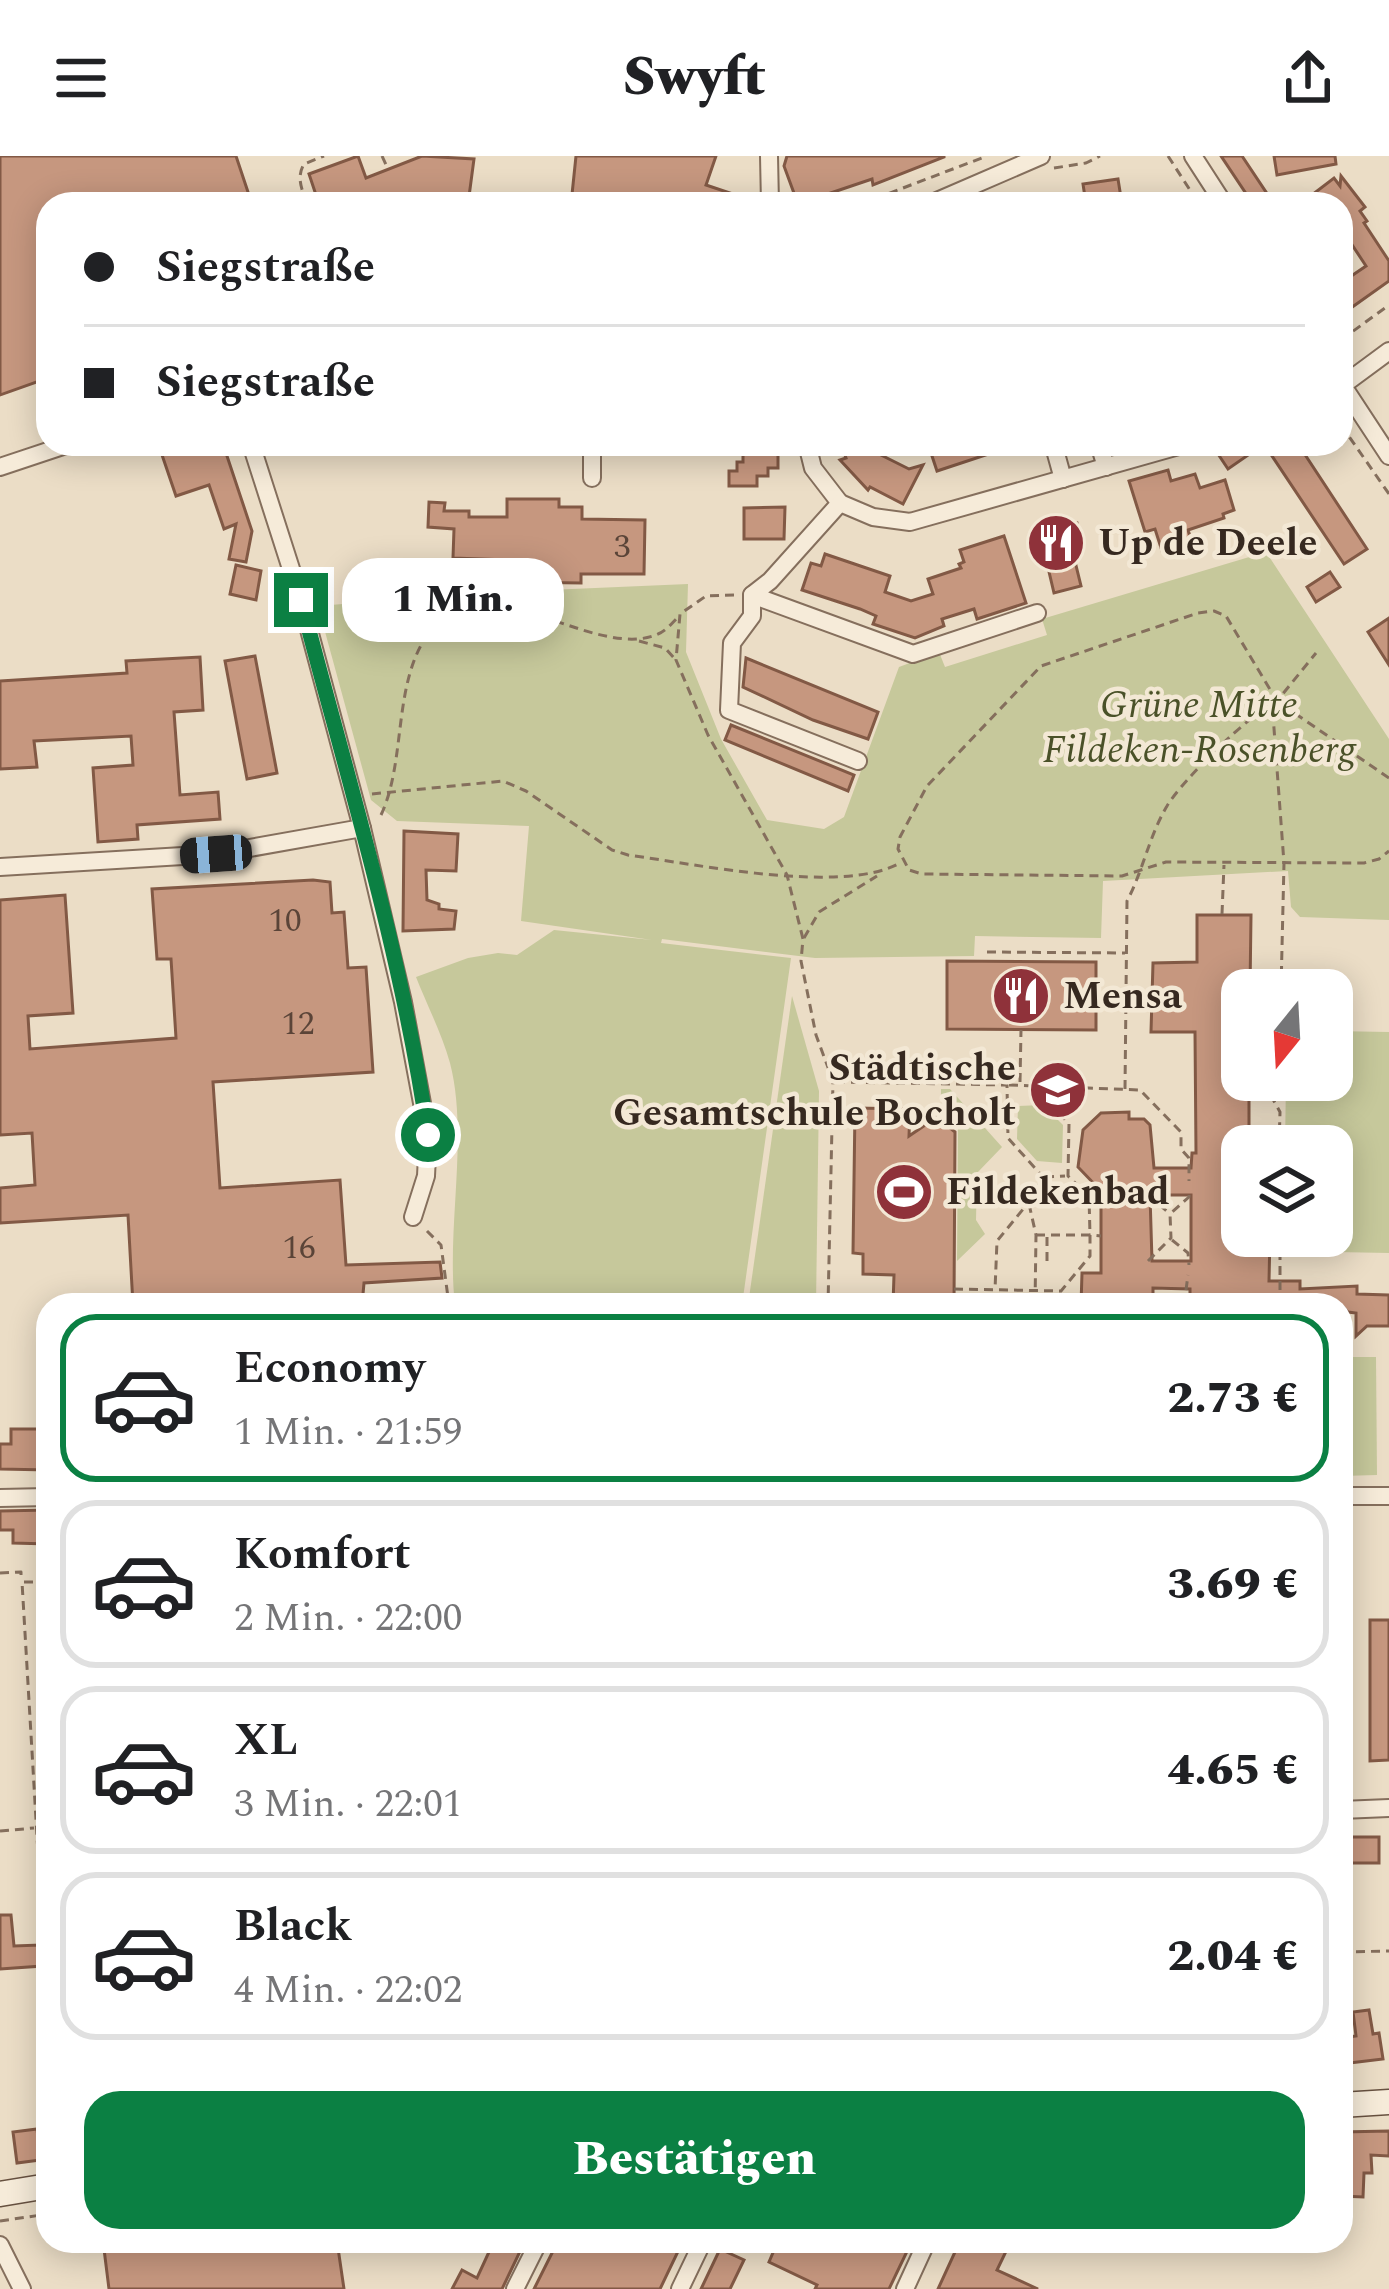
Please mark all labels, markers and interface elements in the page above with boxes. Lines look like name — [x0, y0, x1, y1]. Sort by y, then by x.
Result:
text: Swyft — [623, 37, 766, 119]
icon: menu — [48, 45, 114, 111]
icon: share — [1275, 45, 1341, 111]
text: Siegstraße — [156, 233, 375, 302]
text: Siegstraße — [156, 348, 375, 417]
restaurant icon: Up de Deele — [1025, 512, 1087, 574]
place label: Up de Deele — [1098, 514, 1318, 573]
house number: 3 — [614, 522, 630, 572]
callout: 1 Min. — [343, 558, 565, 642]
text: 1 Min. — [392, 570, 514, 629]
route end — [274, 573, 328, 627]
park label: Grüne Mitte Fildeken-Rosenberg — [1043, 676, 1357, 780]
car — [179, 834, 253, 874]
house number: 10 — [269, 896, 302, 946]
restaurant icon: Mensa — [990, 965, 1052, 1027]
place label: Mensa — [1063, 967, 1182, 1026]
north arrow — [1221, 969, 1353, 1101]
map controls — [1221, 969, 1353, 1257]
house number: 12 — [282, 999, 315, 1049]
place label: Städtische Gesamtschule Bocholt — [613, 1039, 1016, 1143]
school or university icon: Städtische Gesamtschule Bocholt — [1027, 1059, 1089, 1121]
route start — [401, 1108, 455, 1162]
button: layers — [1221, 1125, 1353, 1257]
sports icon: Fildekenbad — [873, 1161, 935, 1223]
place label: Fildekenbad — [946, 1163, 1170, 1222]
house number: 16 — [283, 1223, 316, 1273]
text: Economy — [234, 1334, 425, 1403]
icon: car — [90, 1344, 198, 1452]
text: 2.73 € — [1167, 1364, 1299, 1433]
text: 1 Min. · 21:59 — [234, 1403, 462, 1462]
text: Komfort — [234, 1520, 411, 1589]
icon: car — [90, 1530, 198, 1638]
text: 3.69 € — [1167, 1550, 1299, 1619]
text: 2 Min. · 22:00 — [234, 1589, 462, 1648]
text: XL — [234, 1706, 298, 1775]
icon: car — [90, 1716, 198, 1824]
text: 4.65 € — [1167, 1736, 1299, 1805]
text: 3 Min. · 22:01 — [234, 1775, 462, 1834]
text: Black — [234, 1892, 352, 1961]
icon: car — [90, 1902, 198, 2010]
text: 2.04 € — [1167, 1922, 1299, 1991]
text: 4 Min. · 22:02 — [234, 1961, 462, 2020]
button: Bestätigen — [84, 2091, 1305, 2229]

